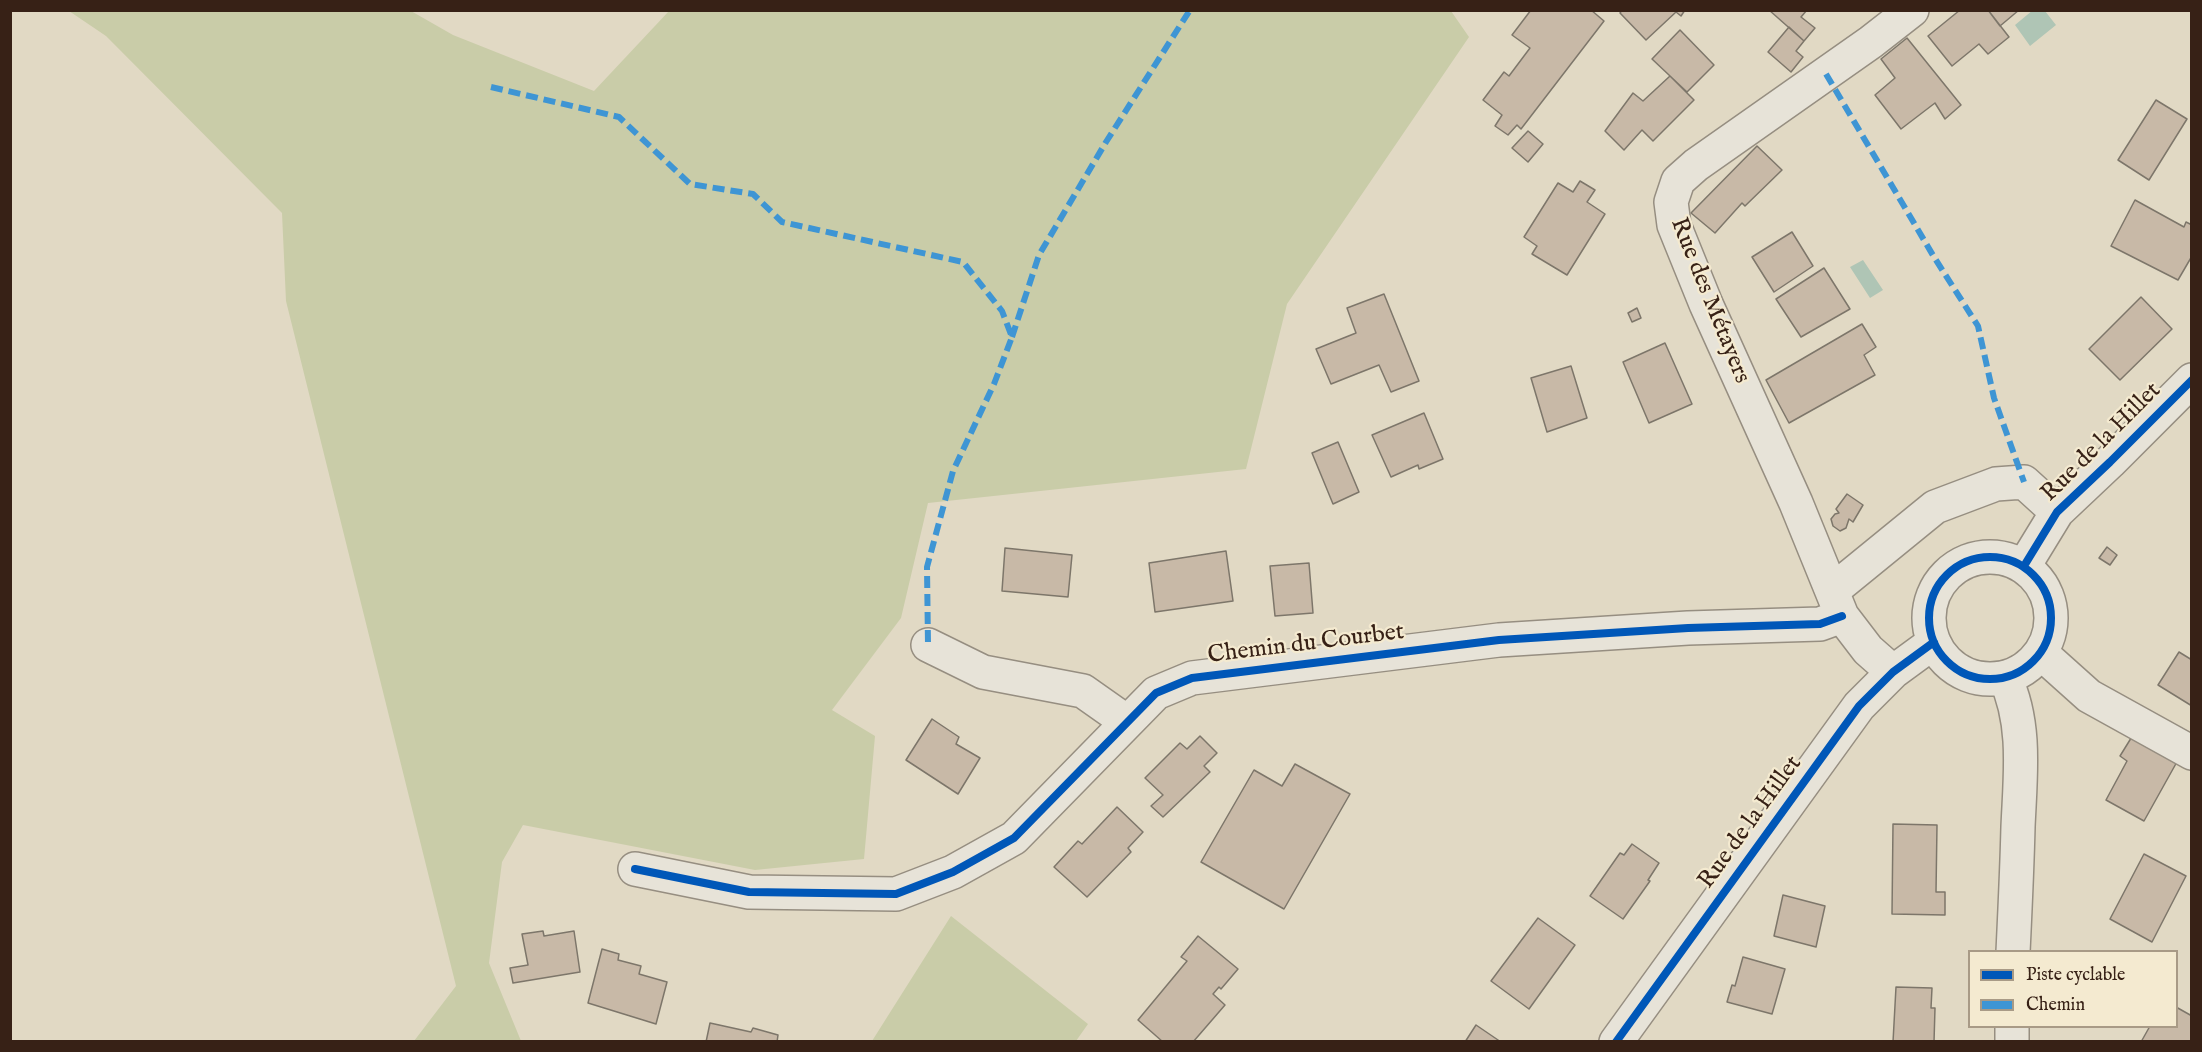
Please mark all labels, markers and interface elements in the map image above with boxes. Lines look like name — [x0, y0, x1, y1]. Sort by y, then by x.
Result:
street label: Rue des Métayers — [1663, 214, 1755, 388]
street label: Rue de la Hillet — [2036, 377, 2168, 509]
street label: Chemin du Courbet — [1206, 619, 1406, 671]
street label: Rue de la Hillet — [1693, 751, 1809, 895]
legend — [1968, 950, 2178, 1028]
text: Piste cyclable — [2026, 964, 2125, 987]
text: Chemin — [2026, 994, 2085, 1017]

